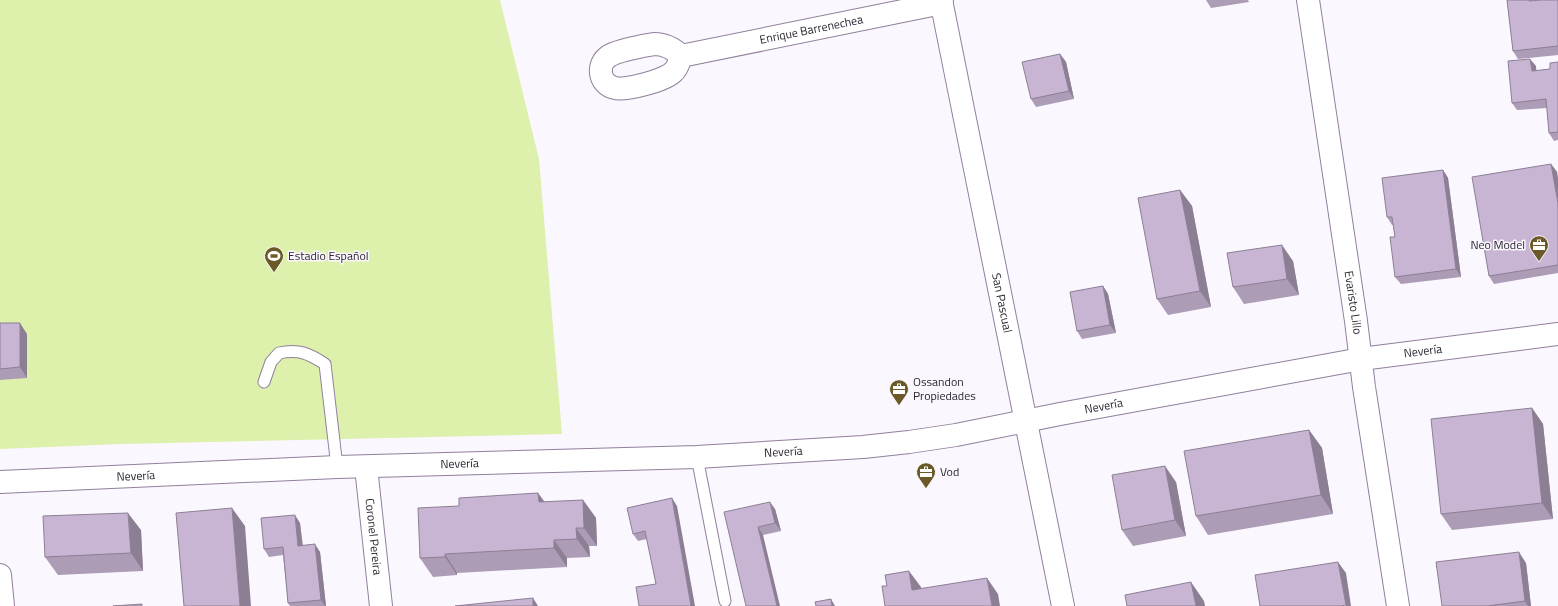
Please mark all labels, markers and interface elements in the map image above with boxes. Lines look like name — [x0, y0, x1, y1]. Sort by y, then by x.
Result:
street label: Enrique Barrenechea — [758, 9, 865, 49]
office icon: Neo Model — [1528, 234, 1550, 262]
place label: Neo Model — [1470, 235, 1525, 254]
sports icon: Estadio Español — [263, 245, 285, 273]
place label: Estadio Español — [288, 246, 369, 265]
street label: Evaristo Lillo — [1340, 269, 1368, 335]
street label: San Pascual — [987, 271, 1018, 334]
street label: Nevería — [1402, 339, 1443, 363]
place label: Ossandon Propiedades — [913, 372, 976, 405]
office icon: Ossandon Propiedades — [888, 378, 910, 406]
street label: Nevería — [1083, 393, 1124, 418]
street label: Nevería — [764, 441, 803, 462]
street label: Nevería — [440, 453, 479, 473]
office icon: Vod — [915, 461, 937, 489]
place label: Vod — [940, 462, 959, 481]
street label: Nevería — [116, 465, 156, 486]
street label: Coronel Pereira — [360, 497, 388, 576]

